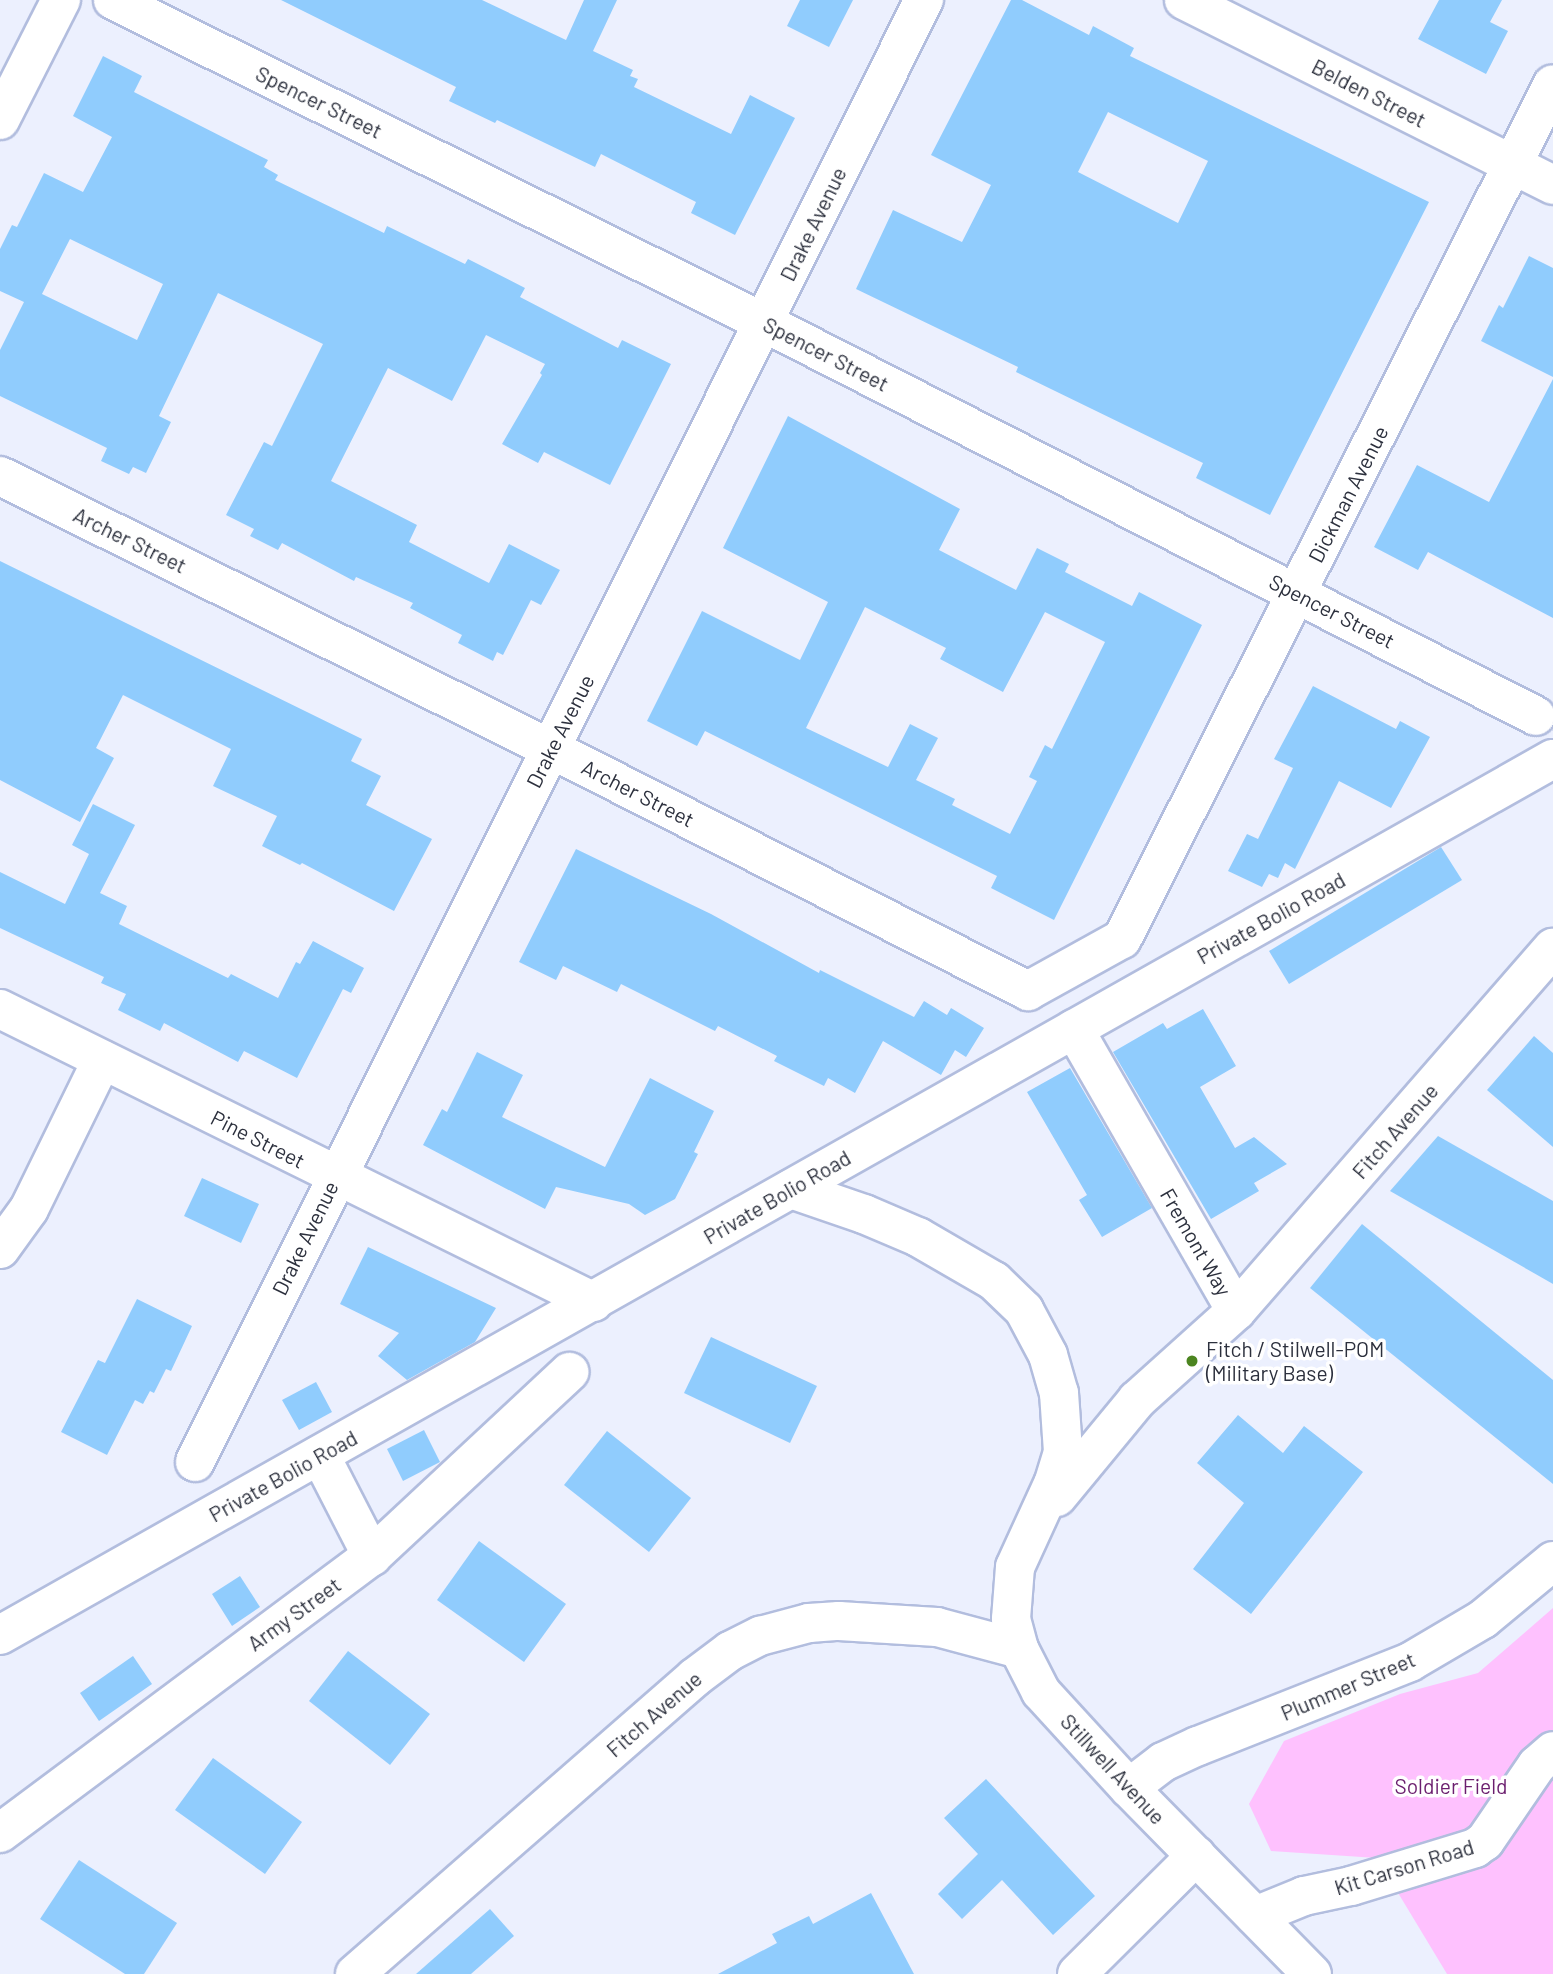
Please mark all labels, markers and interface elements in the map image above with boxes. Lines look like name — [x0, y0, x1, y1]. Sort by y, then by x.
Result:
street label: Belden Street — [1308, 53, 1430, 133]
street label: Spencer Street — [252, 61, 386, 143]
street label: Drake Avenue — [775, 163, 851, 285]
street label: Spencer Street — [759, 312, 893, 396]
street label: Dickman Avenue — [1303, 421, 1393, 567]
street label: Archer Street — [69, 502, 191, 578]
street label: Spencer Street — [1265, 569, 1399, 653]
street label: Drake Avenue — [521, 670, 599, 792]
street label: Archer Street — [578, 754, 698, 832]
street label: Private Bolio Road — [1193, 867, 1349, 969]
street label: Fitch Avenue — [1347, 1078, 1443, 1184]
street label: Pine Street — [207, 1105, 309, 1173]
street label: Private Bolio Road — [699, 1145, 855, 1249]
street label: Drake Avenue — [267, 1177, 343, 1299]
street label: Fremont Way — [1155, 1184, 1237, 1300]
place label: Fitch / Stilwell-POM (Military Base) — [1206, 1336, 1384, 1386]
marker: Fitch / Stilwell-POM (Military Base) — [1184, 1353, 1200, 1369]
street label: Private Bolio Road — [205, 1425, 361, 1527]
street label: Army Street — [243, 1572, 345, 1656]
street label: Plummer Street — [1277, 1646, 1419, 1726]
street label: Fitch Avenue — [601, 1666, 707, 1762]
street label: Stillwell Avenue — [1056, 1709, 1170, 1829]
park label: Soldier Field — [1394, 1773, 1508, 1799]
street label: Kit Carson Road — [1331, 1834, 1477, 1900]

